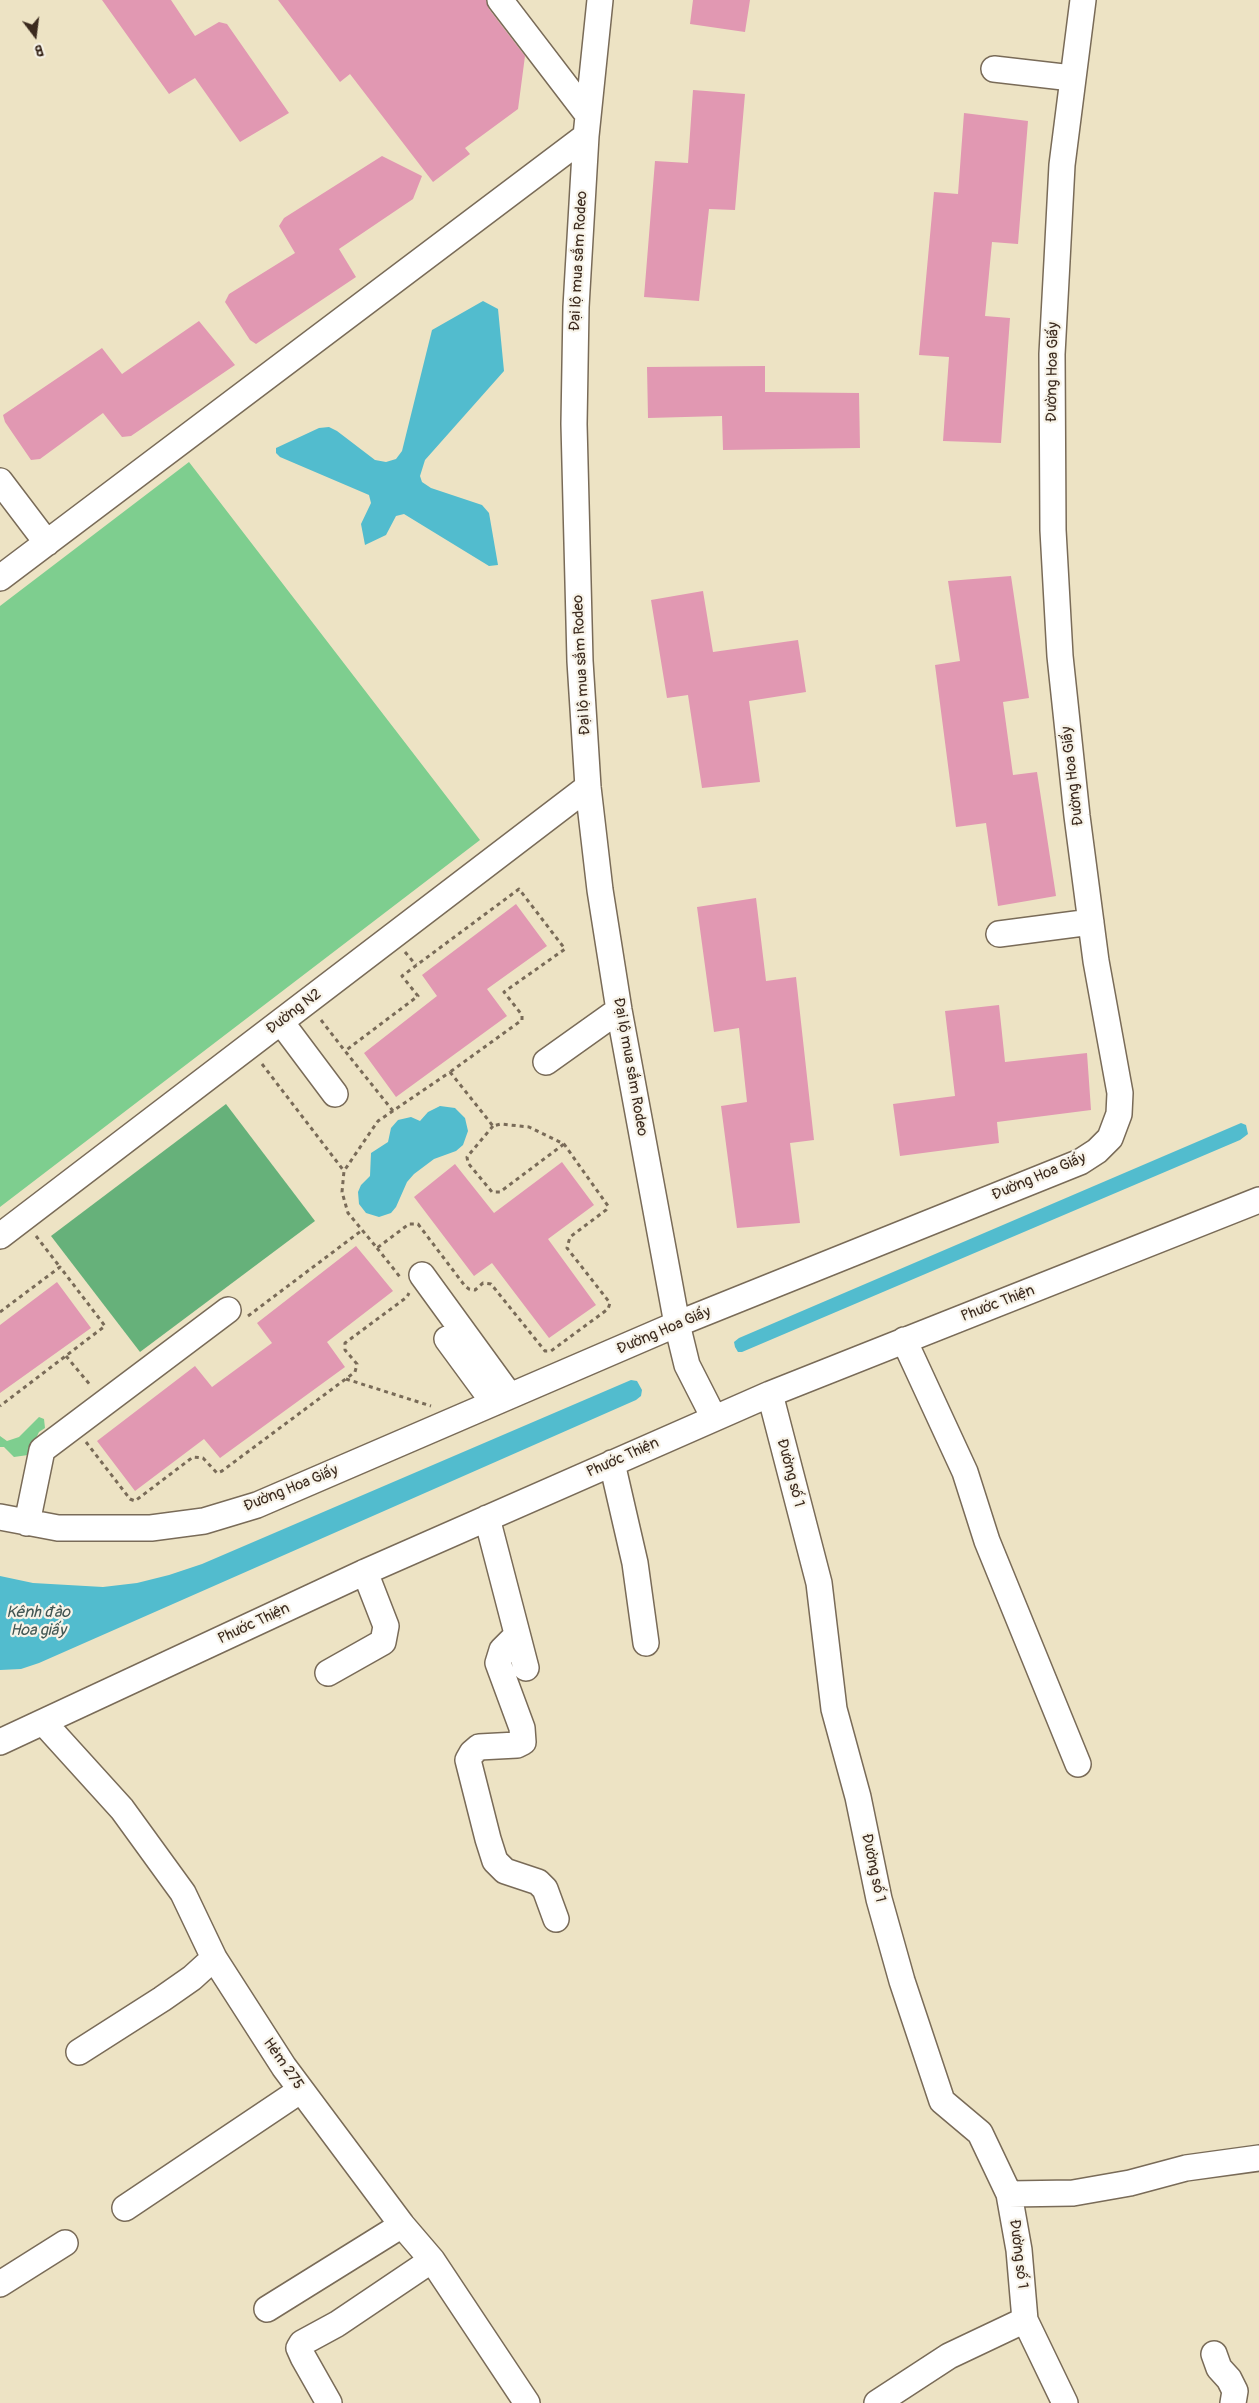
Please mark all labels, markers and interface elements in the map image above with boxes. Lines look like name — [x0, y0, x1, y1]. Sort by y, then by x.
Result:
north arrow — [10, 10, 60, 60]
text: B — [33, 41, 45, 59]
street label: Đại lộ mua sắm Rodeo — [566, 190, 592, 332]
street label: Đường Hoa Giấy — [1043, 322, 1063, 422]
street label: Đại lộ mua sắm Rodeo — [569, 594, 595, 736]
street label: Đường Hoa Giấy — [1058, 725, 1088, 827]
street label: Đường N2 — [263, 986, 325, 1038]
street label: Đại lộ mua sắm Rodeo — [609, 996, 651, 1138]
street label: Đường Hoa Giấy — [989, 1149, 1089, 1205]
street label: Phước Thiện — [959, 1282, 1037, 1326]
street label: Đường Hoa Giấy — [614, 1303, 714, 1359]
street label: Phước Thiện — [584, 1434, 662, 1482]
street label: Đường số 1 — [772, 1437, 808, 1509]
street label: Đường Hoa Giấy — [241, 1462, 341, 1516]
street label: Phước Thiện — [215, 1600, 293, 1648]
water label: Kênh đào Hoa giấy — [6, 1603, 70, 1641]
street label: Đường số 1 — [857, 1832, 889, 1904]
street label: Hẻm 275 — [259, 2035, 307, 2093]
street label: Đường số 1 — [1005, 2218, 1031, 2290]

